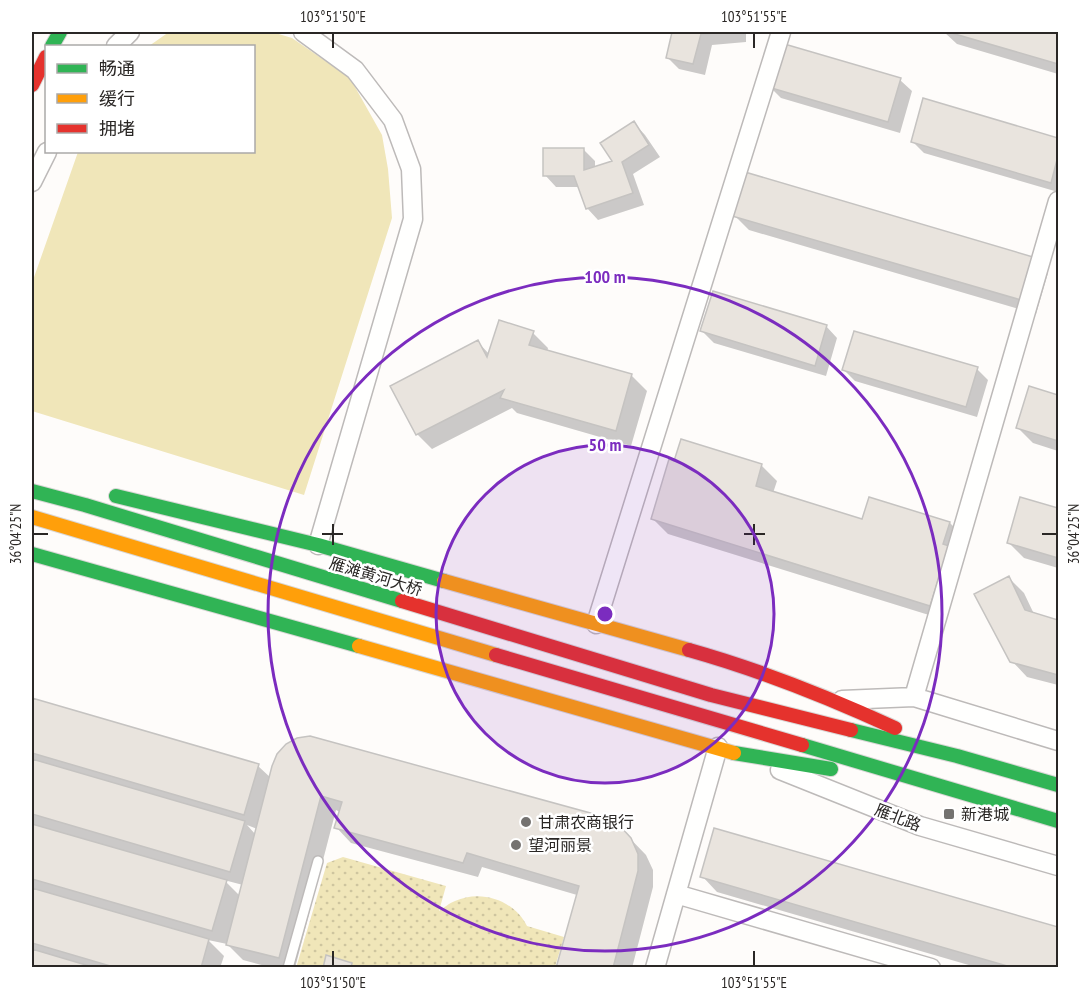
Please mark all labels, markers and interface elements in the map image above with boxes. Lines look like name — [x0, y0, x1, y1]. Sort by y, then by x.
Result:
text: 103°51'50"E — [300, 7, 366, 26]
text: 103°51'55"E — [721, 7, 787, 26]
legend — [45, 45, 255, 153]
text: 畅通 — [99, 57, 135, 80]
text: 缓行 — [99, 87, 135, 110]
text: 拥堵 — [99, 117, 135, 140]
text: 100 m — [584, 265, 626, 288]
text: 50 m — [589, 433, 621, 456]
text: 36°04'25"N — [6, 504, 25, 564]
text: 36°04'25"N — [1064, 504, 1083, 564]
street label: 雁滩黄河大桥 — [327, 552, 425, 600]
centre of rings — [595, 604, 615, 624]
street label: 雁北路 — [872, 799, 924, 835]
place label: 新港城 — [961, 804, 1009, 824]
marker: 新港城 — [942, 807, 956, 821]
place label: 甘肃农商银行 — [538, 812, 634, 832]
marker: 甘肃农商银行 — [519, 815, 533, 829]
place label: 望河丽景 — [528, 835, 592, 855]
marker: 望河丽景 — [509, 838, 523, 852]
text: 103°51'50"E — [300, 973, 366, 992]
text: 103°51'55"E — [721, 973, 787, 992]

